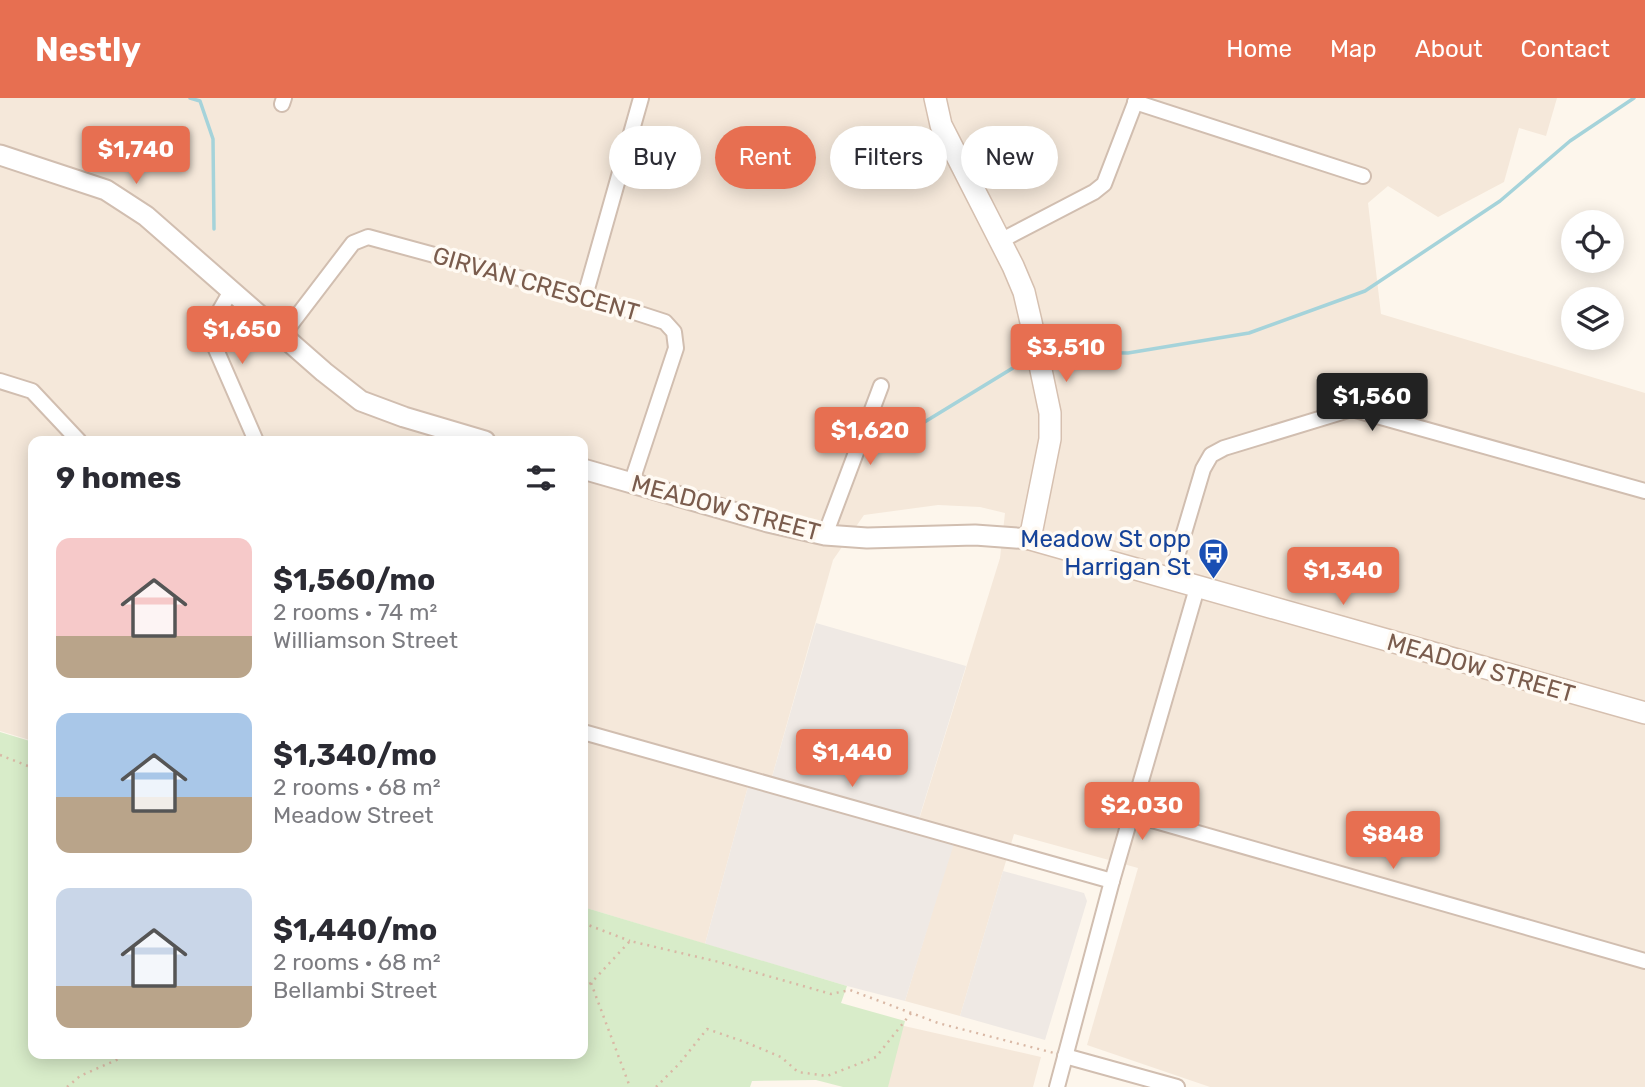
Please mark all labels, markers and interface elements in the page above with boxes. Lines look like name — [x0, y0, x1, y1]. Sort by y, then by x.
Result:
text: Nestly — [35, 30, 141, 69]
text: Home — [1226, 35, 1292, 63]
text: Map — [1330, 35, 1377, 63]
text: About — [1415, 35, 1483, 63]
text: Contact — [1521, 35, 1610, 63]
pin: $1,740 — [79, 126, 193, 186]
chip: Buy — [609, 126, 701, 189]
chip: Rent — [715, 126, 816, 189]
chip: Filters — [830, 126, 947, 189]
chip: New — [961, 126, 1058, 189]
text: $1,740 — [98, 135, 174, 163]
map controls — [1561, 210, 1624, 350]
button: locate — [1561, 210, 1624, 273]
street label: GIRVAN CRESCENT — [429, 241, 643, 327]
button: layers — [1561, 287, 1624, 350]
pin: $1,650 — [185, 306, 299, 366]
text: $1,650 — [203, 315, 281, 343]
pin: $3,510 — [1009, 324, 1123, 384]
text: $3,510 — [1027, 333, 1105, 361]
pin: $1,560 — [1315, 374, 1429, 433]
text: $1,560 — [1333, 382, 1411, 410]
pin: $1,620 — [813, 408, 927, 467]
text: $1,620 — [831, 416, 909, 444]
icon: filters — [522, 459, 560, 497]
text: 9 homes — [56, 460, 181, 496]
street label: MEADOW STREET — [629, 469, 824, 547]
place label: Meadow St opp Harrigan St — [1020, 525, 1191, 581]
bus stop icon: Meadow St opp Harrigan St — [1197, 536, 1231, 580]
pin: $1,340 — [1286, 547, 1400, 607]
text: $1,340 — [1303, 556, 1383, 584]
text: $1,560/mo — [273, 562, 435, 598]
icon: home — [112, 566, 196, 650]
text: 2 rooms · 74 m² — [273, 598, 437, 626]
text: Williamson Street — [273, 626, 458, 654]
street label: MEADOW STREET — [1384, 628, 1578, 708]
pin: $1,440 — [795, 730, 909, 789]
text: $1,340/mo — [273, 737, 437, 773]
text: $1,440 — [812, 738, 892, 766]
icon: home — [112, 741, 196, 825]
text: 2 rooms · 68 m² — [273, 773, 441, 801]
pin: $2,030 — [1085, 782, 1199, 842]
text: $2,030 — [1101, 791, 1183, 819]
text: Meadow Street — [273, 801, 433, 829]
pin: $848 — [1352, 812, 1434, 871]
text: $848 — [1362, 820, 1424, 848]
text: $1,440/mo — [273, 912, 437, 948]
icon: home — [112, 916, 196, 1000]
text: 2 rooms · 68 m² — [273, 948, 441, 976]
text: Bellambi Street — [273, 976, 437, 1004]

